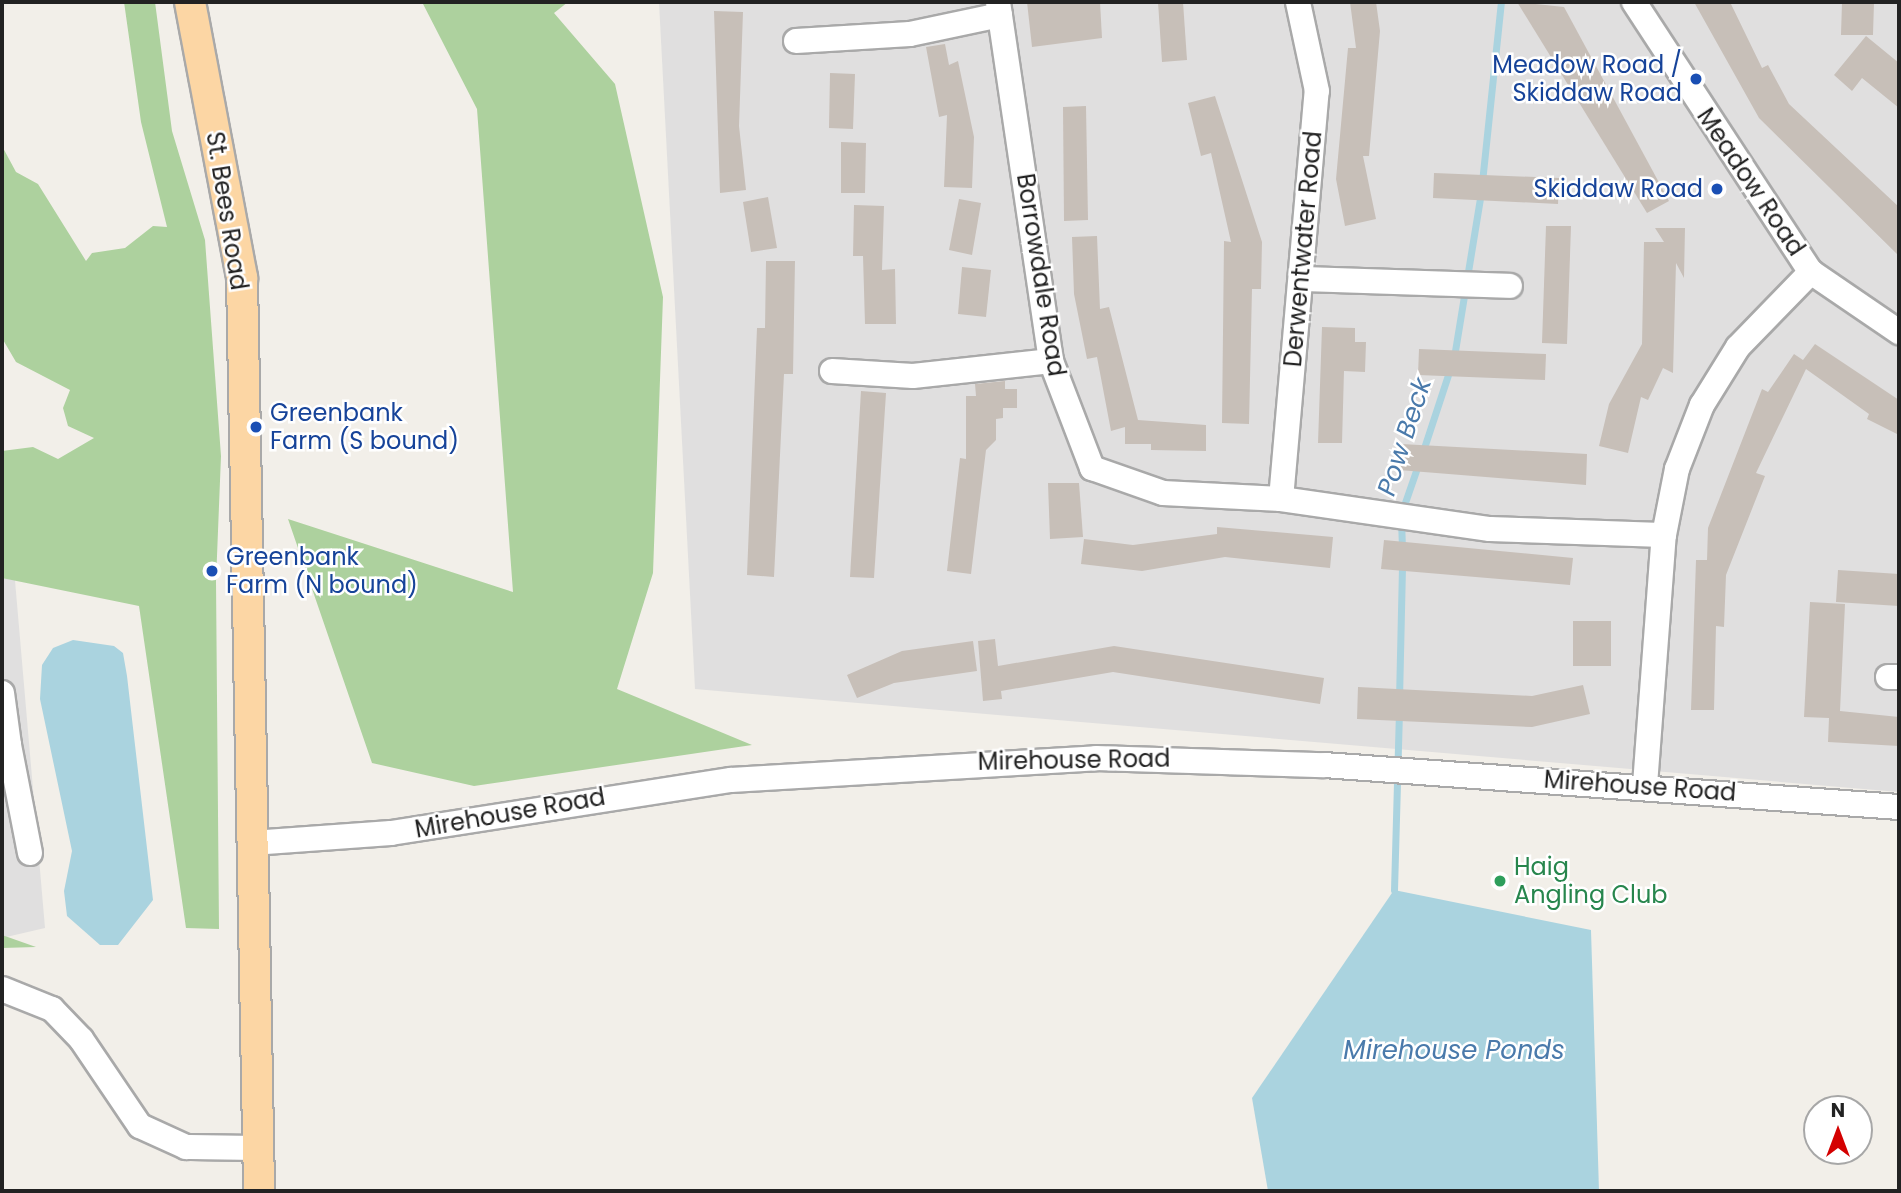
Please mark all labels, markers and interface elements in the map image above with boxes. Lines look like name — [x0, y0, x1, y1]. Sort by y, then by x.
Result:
place label: Meadow Road / Skiddaw Road — [1492, 51, 1682, 107]
marker: Meadow Road / Skiddaw Road — [1688, 71, 1704, 87]
street label: Meadow Road — [1691, 103, 1811, 261]
street label: St. Bees Road — [200, 130, 254, 292]
street label: Derwentwater Road — [1278, 130, 1328, 368]
street label: Borrowdale Road — [1011, 171, 1071, 379]
place label: Skiddaw Road — [1533, 175, 1703, 203]
marker: Skiddaw Road — [1709, 181, 1725, 197]
water label: Pow Beck — [1371, 374, 1439, 500]
place label: Greenbank Farm (S bound) — [270, 399, 459, 455]
marker: Greenbank Farm (S bound) — [248, 419, 264, 435]
place label: Greenbank Farm (N bound) — [226, 543, 418, 599]
marker: Greenbank Farm (N bound) — [204, 563, 220, 579]
street label: Mirehouse Road — [977, 744, 1171, 776]
street label: Mirehouse Road — [1543, 765, 1737, 807]
street label: Mirehouse Road — [413, 782, 607, 844]
place label: Haig Angling Club — [1514, 853, 1668, 909]
marker: Haig Angling Club — [1492, 873, 1508, 889]
water label: Mirehouse Ponds — [1343, 1035, 1565, 1067]
north arrow — [1803, 1095, 1873, 1165]
text: N — [1831, 1097, 1845, 1124]

